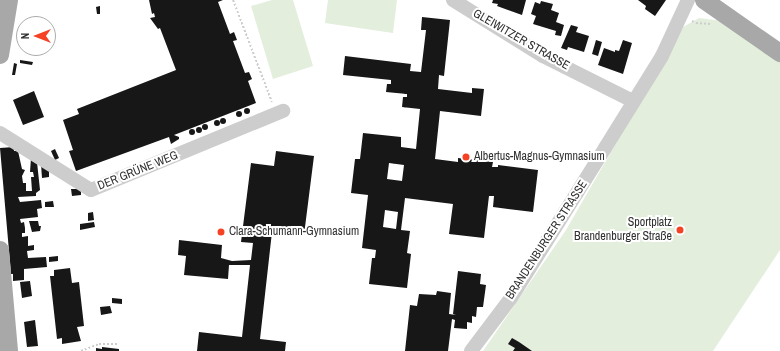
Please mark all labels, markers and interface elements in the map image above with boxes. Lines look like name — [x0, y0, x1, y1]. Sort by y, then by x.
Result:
street label: GLEIWITZER STRASSE — [470, 7, 572, 73]
north arrow — [16, 16, 56, 56]
text: N — [18, 33, 32, 39]
street label: DER GRÜNE WEG — [96, 148, 180, 194]
place label: Albertus-Magnus-Gymnasium — [474, 150, 605, 164]
marker: Albertus-Magnus-Gymnasium — [461, 152, 471, 162]
street label: BRANDENBURGER STRASSE — [503, 178, 591, 302]
place label: Sportplatz Brandenburger Straße — [574, 216, 672, 244]
place label: Clara-Schumann-Gymnasium — [229, 225, 359, 239]
marker: Sportplatz Brandenburger Straße — [675, 225, 685, 235]
marker: Clara-Schumann-Gymnasium — [216, 227, 226, 237]

